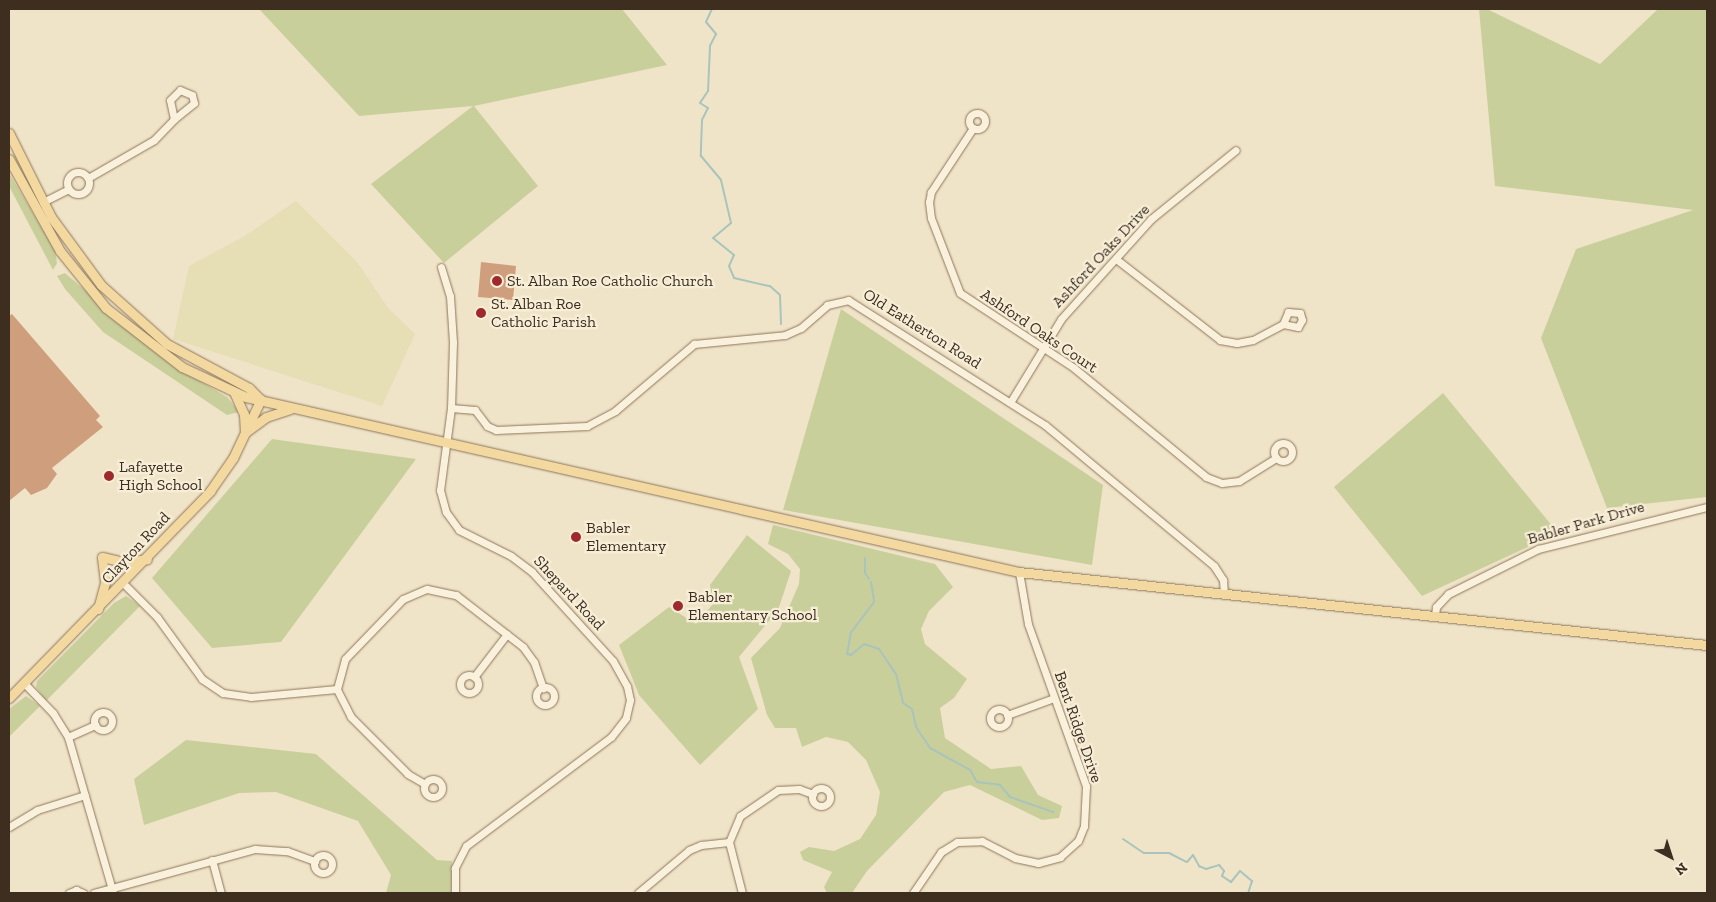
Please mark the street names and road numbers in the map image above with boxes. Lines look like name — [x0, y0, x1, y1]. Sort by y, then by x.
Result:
street label: Ashford Oaks Drive — [1048, 200, 1154, 312]
street label: Old Eatherton Road — [859, 285, 985, 373]
street label: Ashford Oaks Court — [977, 285, 1101, 377]
street label: Babler Park Drive — [1525, 497, 1647, 549]
street label: Clayton Road — [98, 508, 174, 588]
street label: Shepard Road — [530, 552, 608, 634]
street label: Bent Ridge Drive — [1050, 669, 1106, 785]

